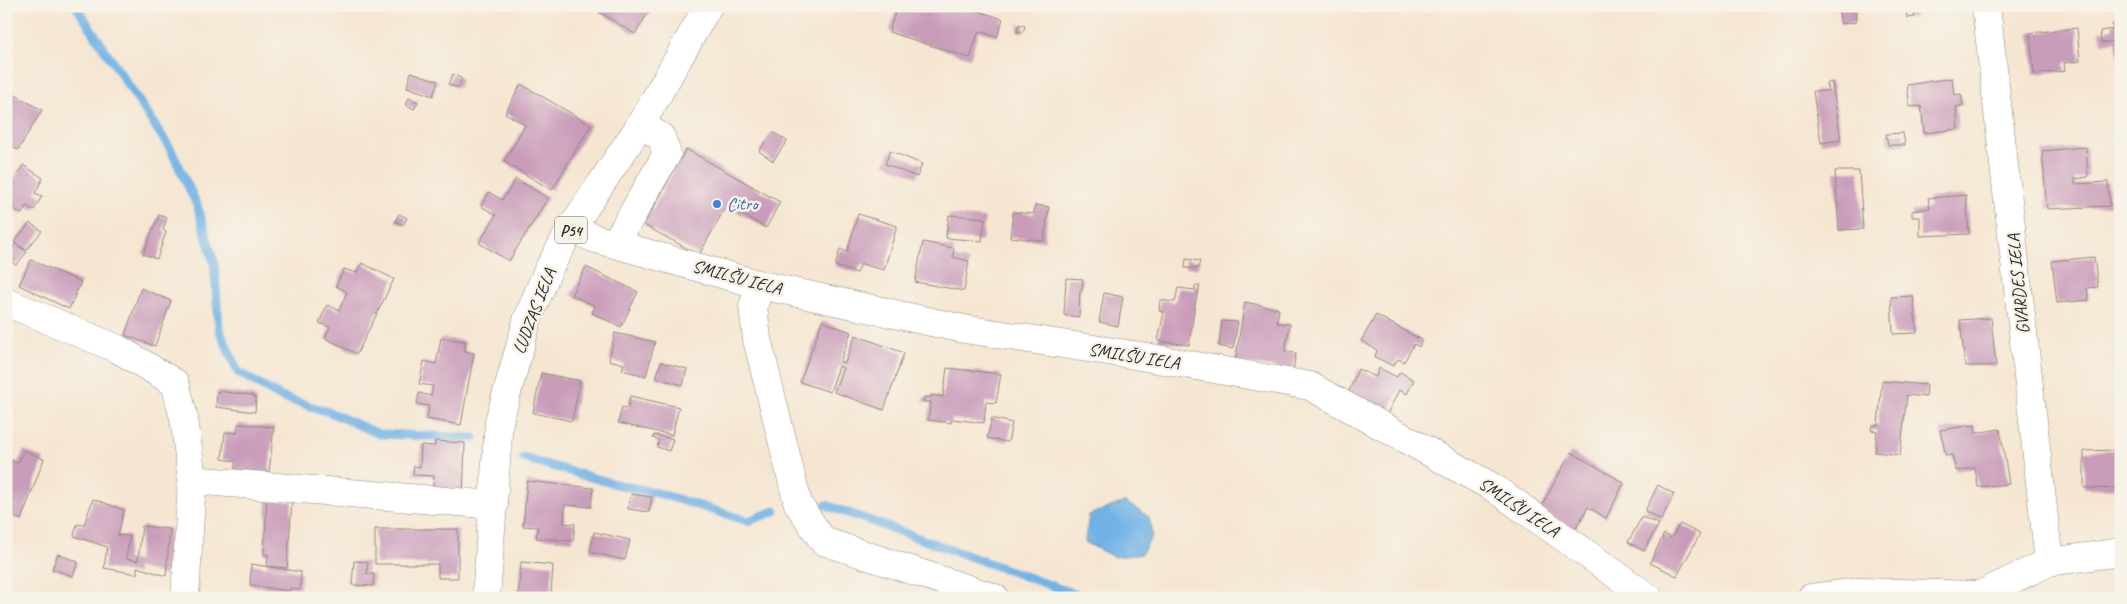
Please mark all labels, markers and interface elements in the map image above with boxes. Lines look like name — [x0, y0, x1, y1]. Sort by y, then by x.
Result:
place label: Citro — [727, 193, 759, 215]
marker: Citro — [711, 198, 723, 210]
road number: P54 — [555, 216, 587, 244]
street label: GVARDES IELA — [2002, 232, 2034, 335]
street label: SMILŠU IELA — [690, 254, 785, 300]
street label: LUDZAS IELA — [508, 264, 561, 357]
street label: SMILŠU IELA — [1087, 338, 1182, 374]
street label: SMILŠU IELA — [1475, 472, 1564, 542]

